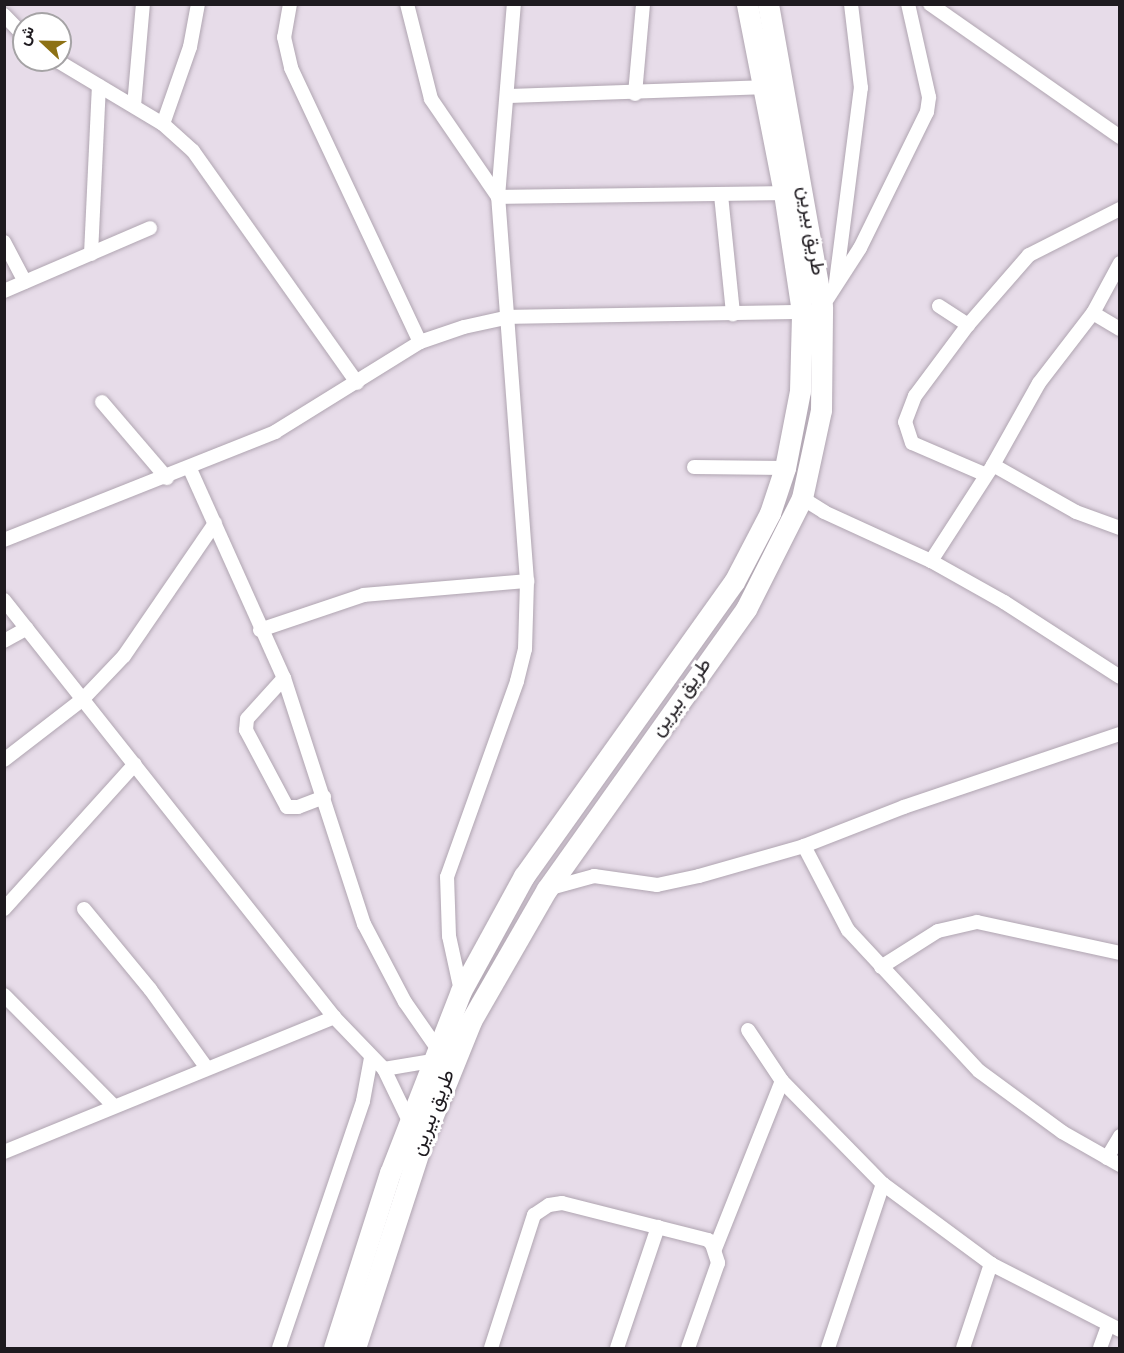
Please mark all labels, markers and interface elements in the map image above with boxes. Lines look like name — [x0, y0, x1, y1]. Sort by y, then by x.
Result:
north arrow — [12, 12, 72, 72]
text: ش — [14, 23, 40, 49]
street label: طريق بيرين — [791, 185, 829, 277]
street label: طريق بيرين — [646, 654, 718, 742]
street label: طريق بيرين — [407, 1067, 461, 1159]

